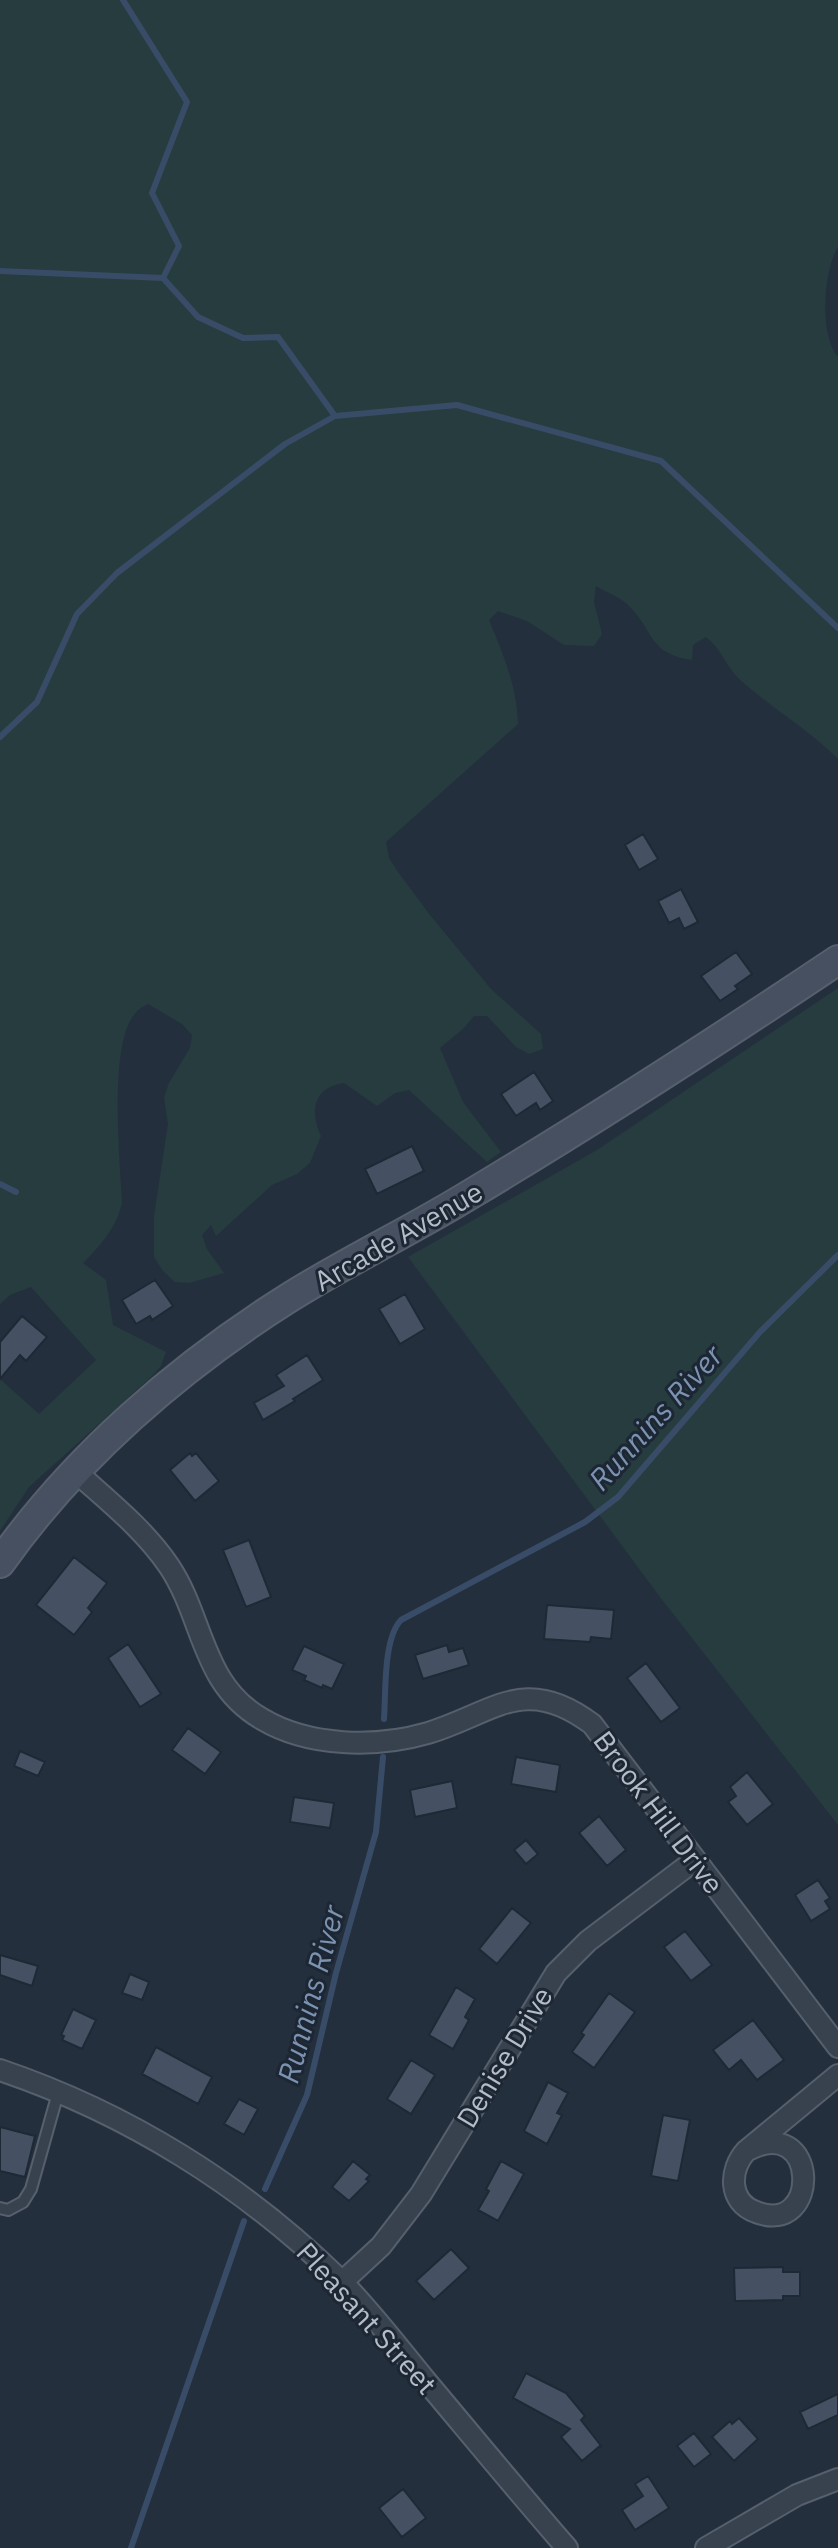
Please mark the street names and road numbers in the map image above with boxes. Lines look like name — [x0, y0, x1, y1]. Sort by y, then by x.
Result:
street label: Arcade Avenue — [307, 1173, 489, 1299]
street label: Brook Hill Drive — [586, 1723, 732, 1901]
street label: Denise Drive — [448, 1980, 560, 2134]
street label: Pleasant Street — [289, 2234, 445, 2402]

